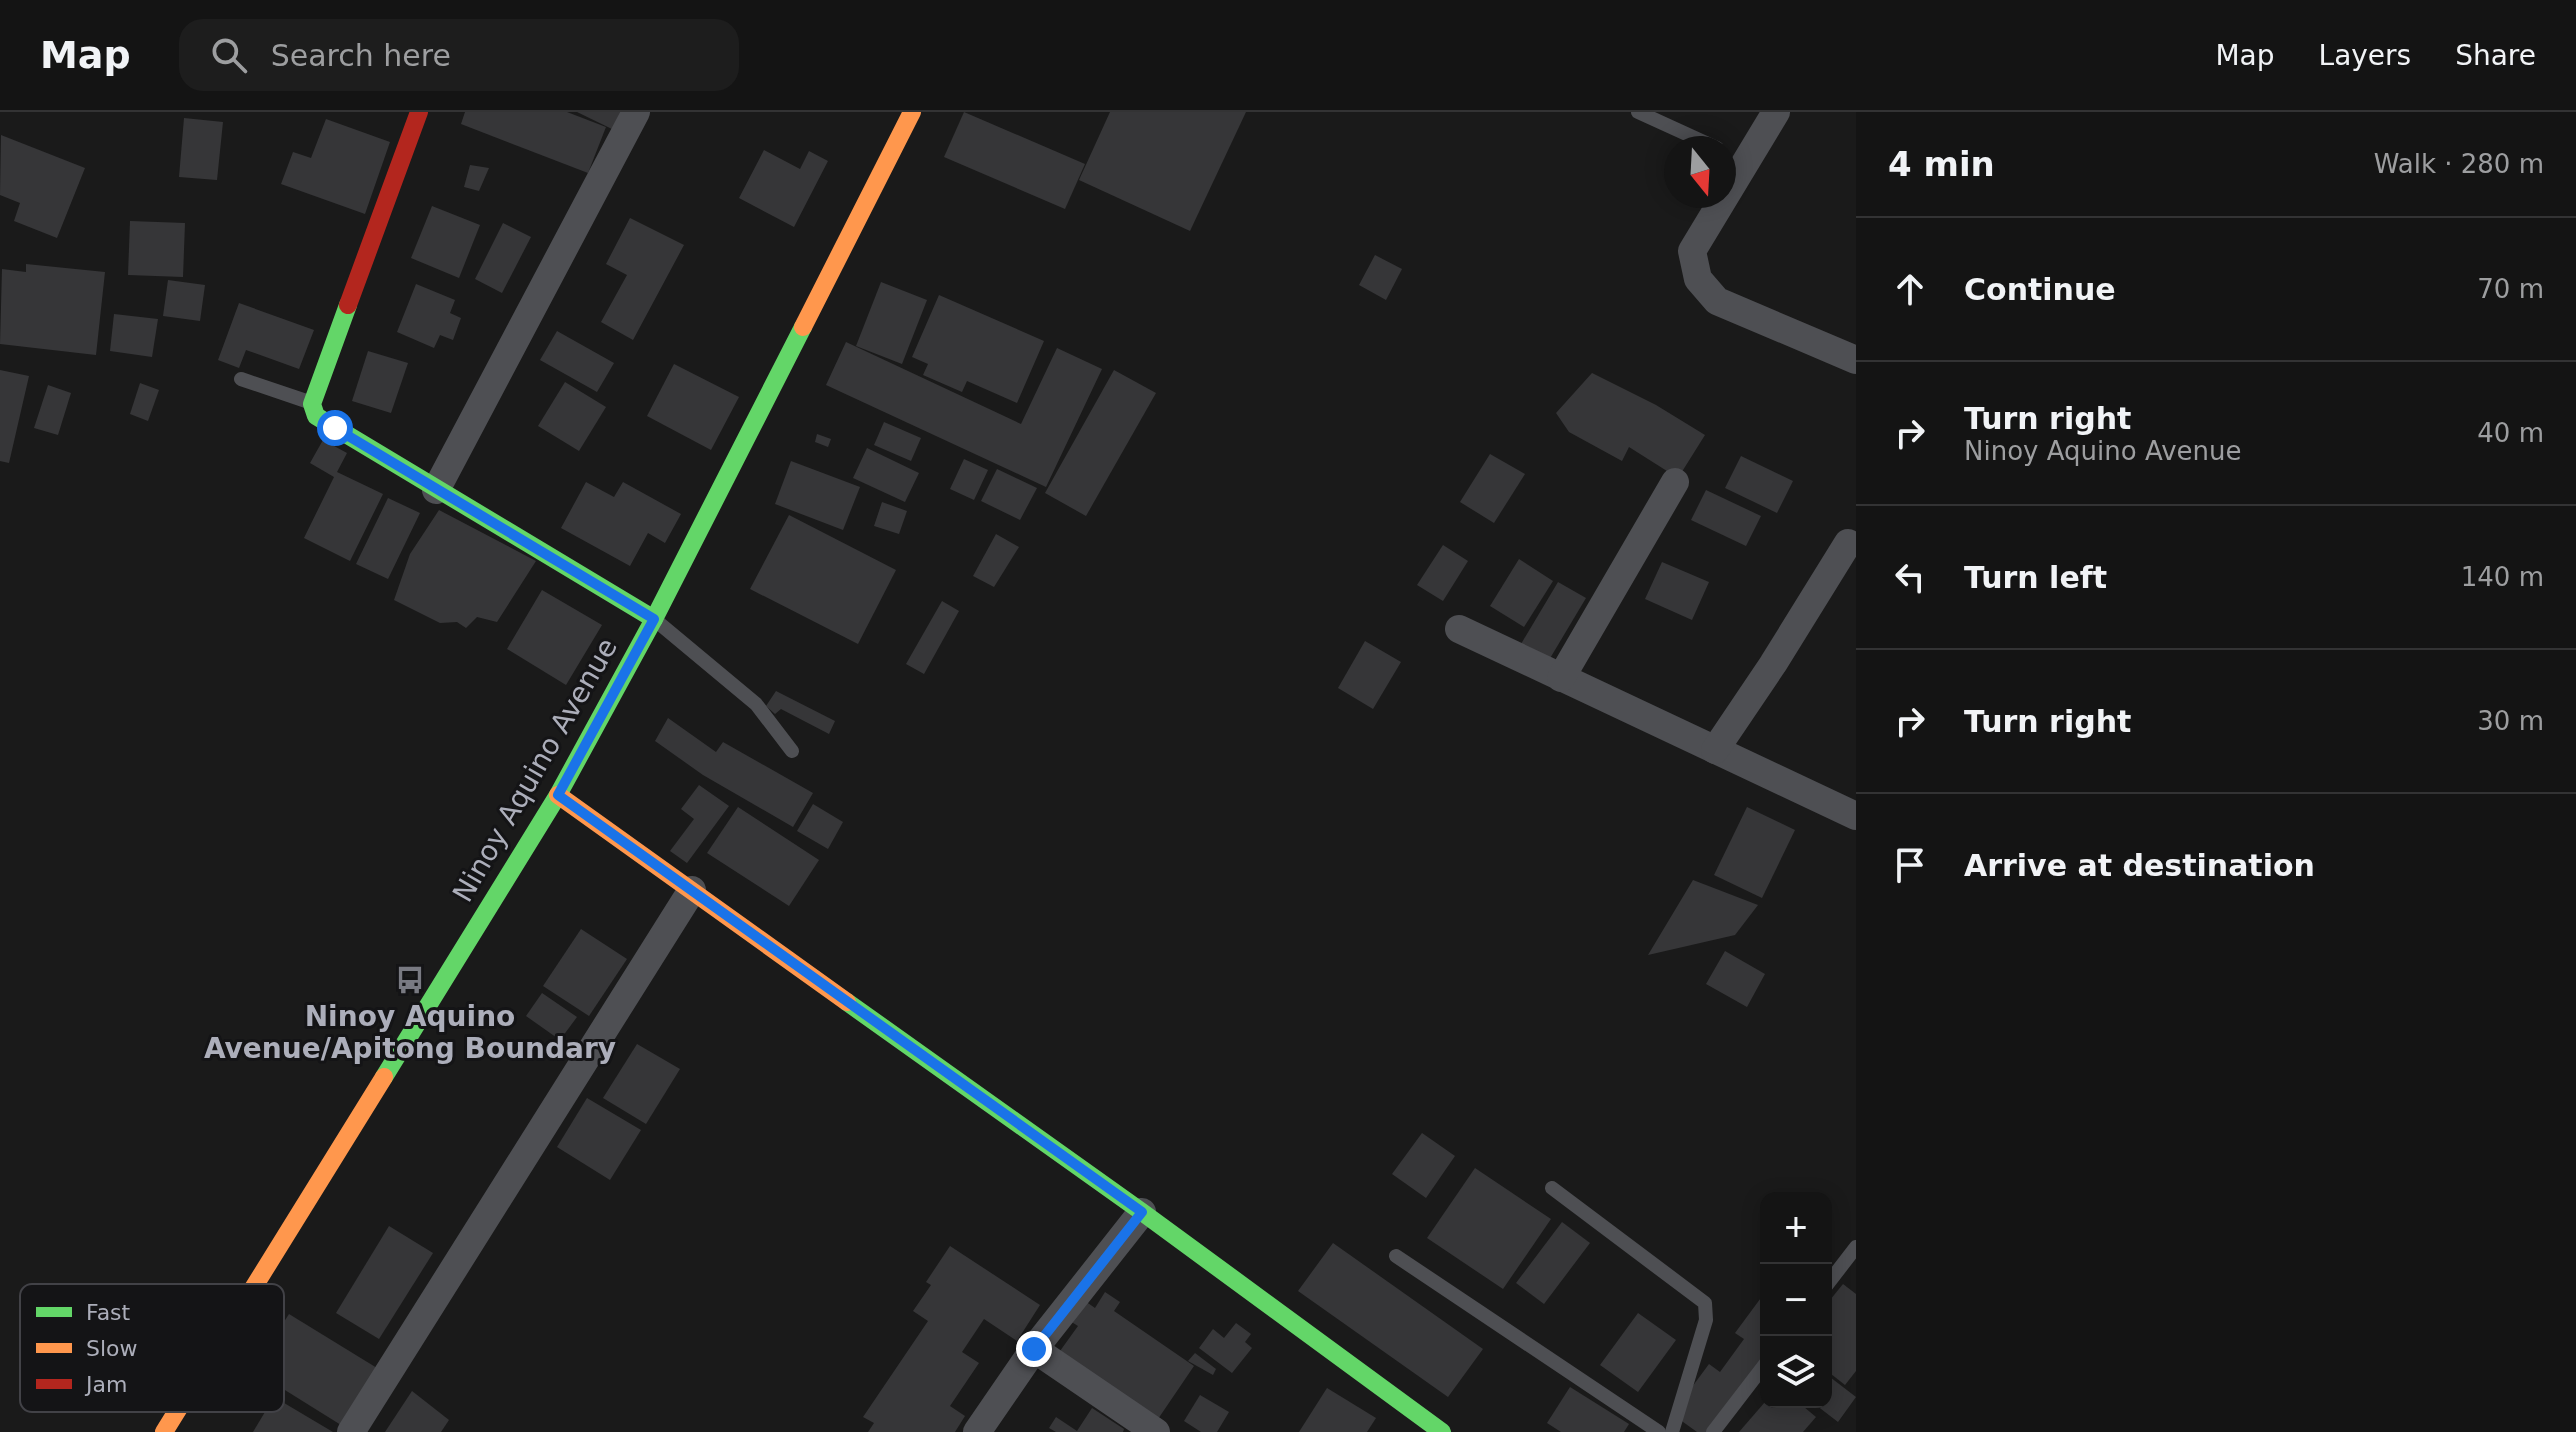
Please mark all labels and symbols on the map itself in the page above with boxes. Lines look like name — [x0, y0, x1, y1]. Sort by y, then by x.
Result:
north arrow — [1664, 136, 1736, 208]
route start — [317, 410, 353, 446]
street label: Ninoy Aquino Avenue — [446, 632, 624, 908]
bus stop icon: Ninoy Aquino Avenue/Apitong Boundary — [395, 965, 425, 995]
place label: Ninoy Aquino Avenue/Apitong Boundary — [204, 1000, 616, 1065]
legend — [20, 1284, 284, 1412]
text: Fast — [86, 1300, 131, 1325]
route end — [1016, 1331, 1052, 1367]
text: Slow — [86, 1336, 138, 1361]
text: Jam — [84, 1372, 127, 1397]

